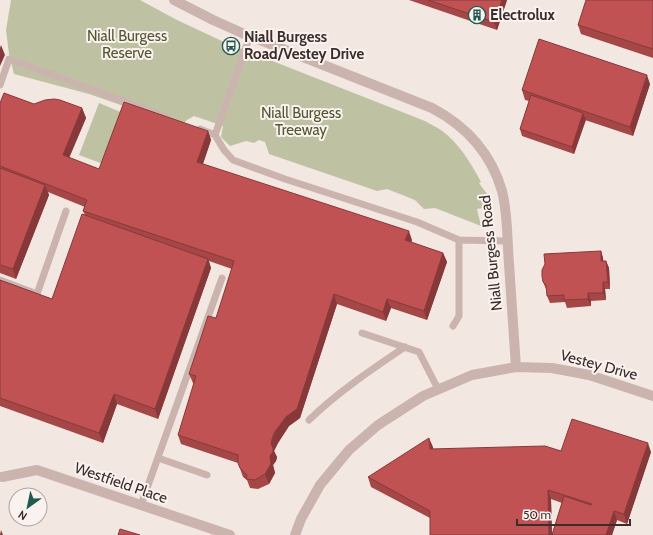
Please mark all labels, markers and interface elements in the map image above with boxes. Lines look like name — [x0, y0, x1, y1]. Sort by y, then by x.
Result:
building icon: Electrolux — [467, 5, 487, 25]
place label: Electrolux — [490, 6, 556, 24]
park label: Niall Burgess Reserve — [87, 27, 167, 62]
place label: Niall Burgess Road/Vestey Drive — [244, 28, 364, 63]
bus stop icon: Niall Burgess Road/Vestey Drive — [221, 36, 241, 56]
park label: Niall Burgess Treeway — [261, 104, 341, 139]
street label: Niall Burgess Road — [476, 194, 506, 312]
street label: Vestey Drive — [558, 346, 640, 384]
street label: Westfield Place — [72, 459, 170, 507]
north arrow — [8, 487, 48, 527]
scale bar — [517, 501, 630, 527]
text: N — [15, 507, 30, 523]
text: 50 m — [523, 507, 551, 522]

